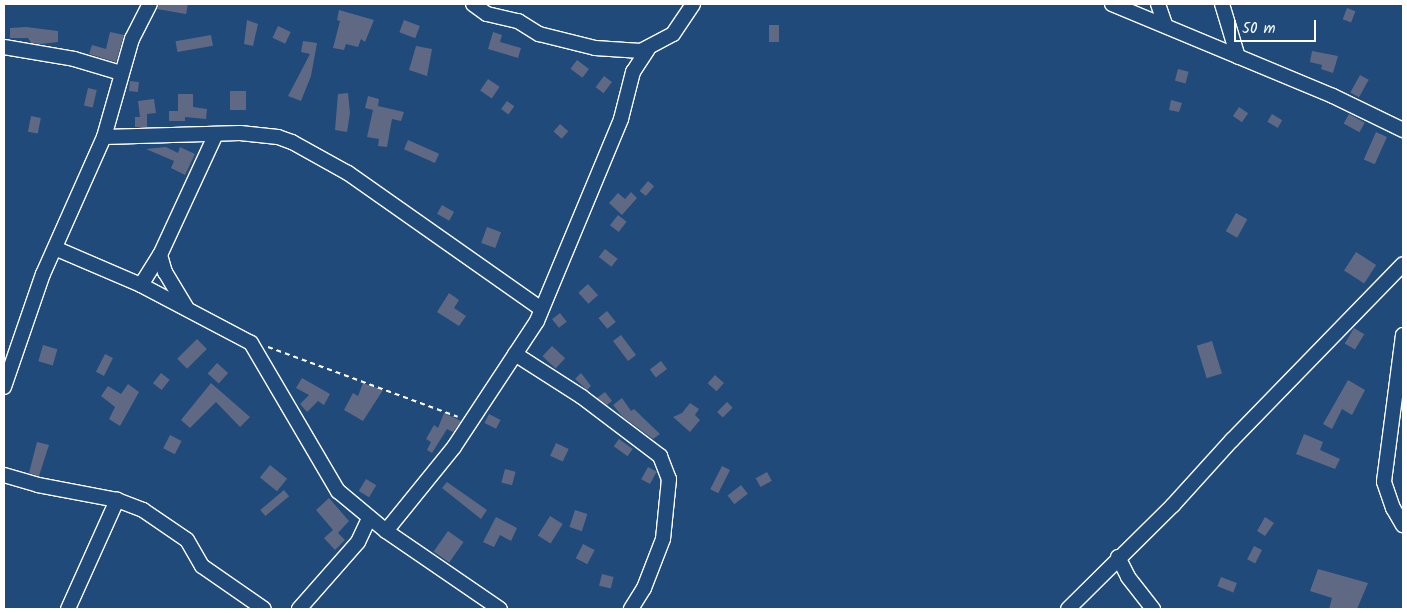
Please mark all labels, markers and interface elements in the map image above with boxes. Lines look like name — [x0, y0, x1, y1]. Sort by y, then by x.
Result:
scale bar — [1237, 10, 1320, 42]
text: 50 m — [1242, 17, 1276, 41]

